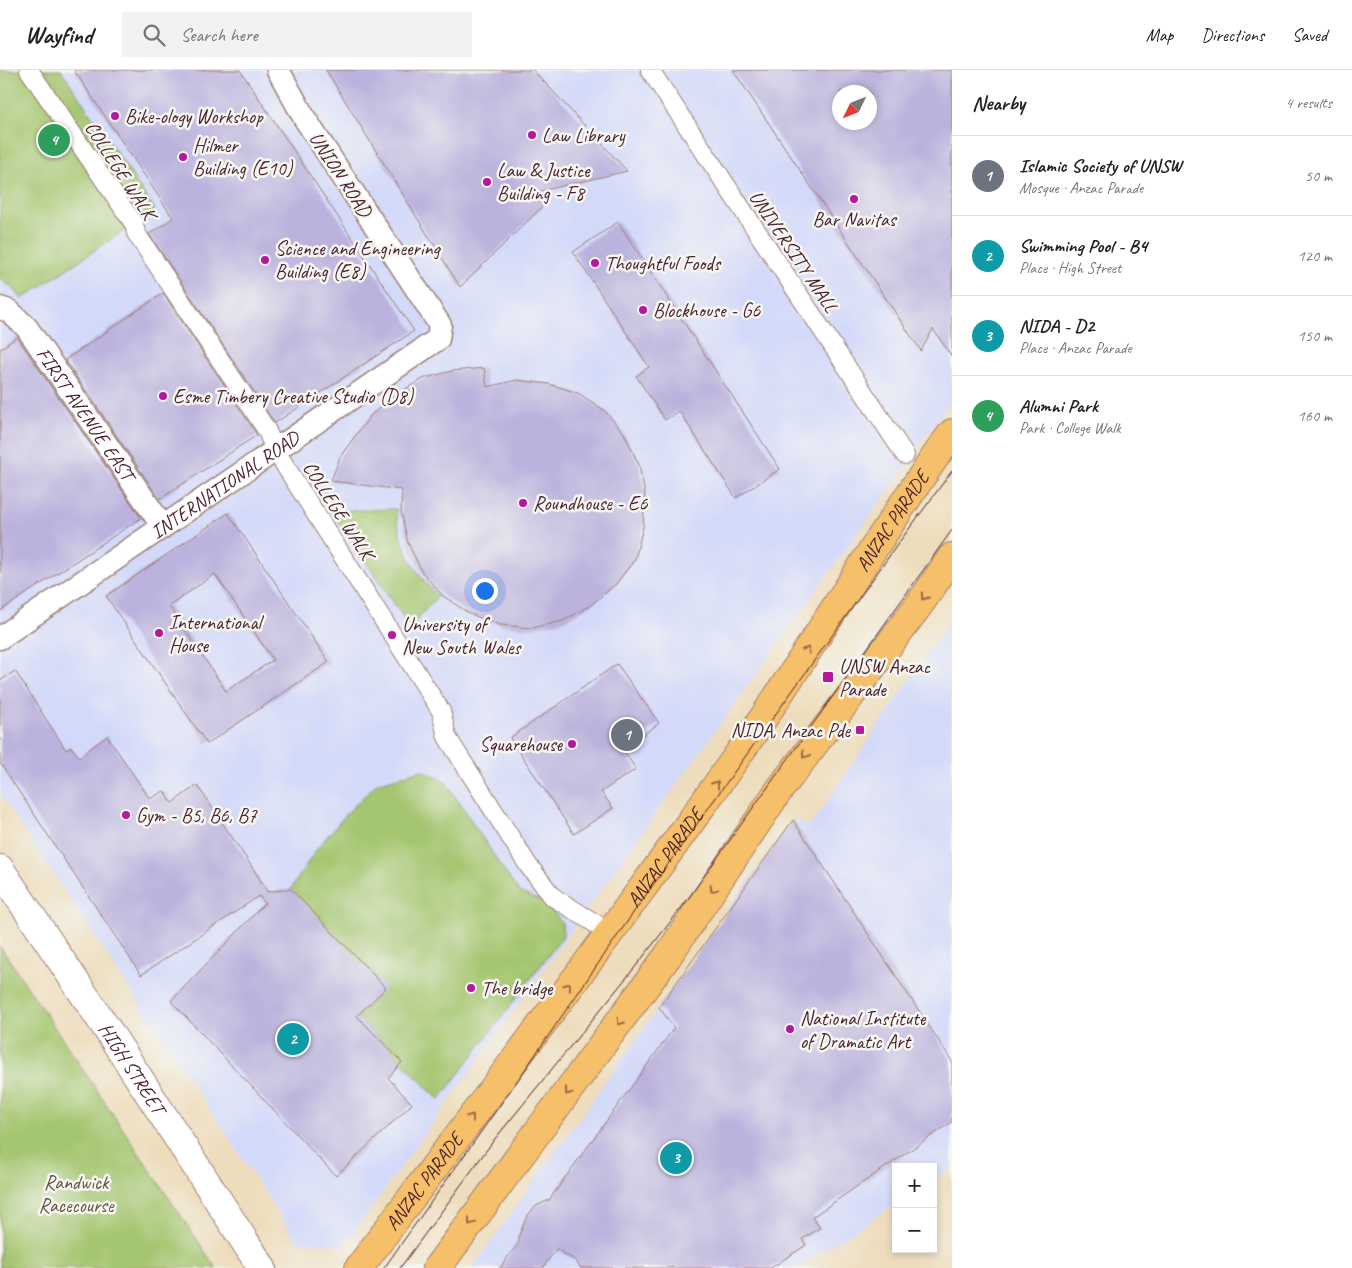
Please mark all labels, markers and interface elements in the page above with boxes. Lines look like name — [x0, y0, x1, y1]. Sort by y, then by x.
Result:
search box — [122, 12, 472, 57]
text: Wayfind — [25, 20, 92, 50]
icon: search — [140, 21, 168, 49]
text: Search here — [180, 23, 258, 47]
text: Map — [1146, 24, 1173, 46]
text: Directions — [1201, 24, 1264, 46]
text: Saved — [1292, 24, 1327, 46]
north arrow — [832, 85, 877, 130]
text: Nearby — [972, 90, 1025, 116]
text: 4 results — [1285, 93, 1332, 113]
place label: Bike-ology Workshop — [125, 104, 264, 129]
marker: Bike-ology Workshop — [109, 110, 121, 122]
street label: COLLEGE WALK — [80, 116, 164, 228]
pin: 4 — [38, 121, 70, 159]
place label: Law Library — [542, 123, 626, 148]
street label: UNION ROAD — [304, 127, 378, 223]
marker: Law Library — [526, 129, 538, 141]
place label: Hilmer Building (E10) — [193, 133, 294, 181]
marker: Hilmer Building (E10) — [177, 151, 189, 163]
text: Islamic Society of UNSW — [1019, 154, 1182, 178]
place label: Law & Justice Building - F8 — [497, 158, 591, 206]
text: 1 — [984, 166, 992, 186]
text: 50 m — [1305, 166, 1332, 186]
marker: Law & Justice Building - F8 — [481, 176, 493, 188]
text: Mosque · Anzac Parade — [1019, 178, 1143, 198]
street label: UNIVERSITY MALL — [744, 185, 844, 317]
marker: Bar Navitas — [848, 193, 860, 205]
place label: Bar Navitas — [812, 207, 898, 232]
text: Swimming Pool - B4 — [1019, 234, 1147, 258]
place label: Science and Engineering Building (E8) — [275, 236, 441, 284]
text: 2 — [984, 246, 992, 266]
text: 120 m — [1298, 246, 1332, 266]
place label: Thoughtful Foods — [605, 251, 722, 276]
marker: Science and Engineering Building (E8) — [259, 254, 271, 266]
marker: Thoughtful Foods — [589, 257, 601, 269]
text: Place · High Street — [1019, 258, 1121, 278]
place label: Blockhouse - G6 — [653, 298, 761, 323]
marker: Blockhouse - G6 — [637, 304, 649, 316]
text: NIDA - D2 — [1019, 314, 1094, 338]
text: 3 — [984, 326, 992, 346]
text: 150 m — [1298, 326, 1332, 346]
text: Place · Anzac Parade — [1019, 338, 1132, 358]
street label: FIRST AVENUE EAST — [31, 343, 142, 489]
place label: Esme Timbery Creative Studio (D8) — [173, 384, 414, 409]
marker: Esme Timbery Creative Studio (D8) — [157, 390, 169, 402]
text: Alumni Park — [1019, 394, 1098, 418]
text: 4 — [984, 406, 992, 426]
text: 160 m — [1298, 406, 1332, 426]
text: Park · College Walk — [1019, 418, 1121, 438]
street label: INTERNATIONAL ROAD — [146, 424, 306, 545]
street label: COLLEGE WALK — [298, 456, 382, 568]
street label: ANZAC PARADE — [850, 464, 936, 576]
place label: Roundhouse - E6 — [533, 491, 648, 516]
marker: Roundhouse - E6 — [517, 497, 529, 509]
your location — [472, 578, 498, 604]
one-way arrow — [921, 591, 930, 601]
place label: International House — [169, 610, 265, 658]
place label: University of New South Wales — [402, 612, 523, 660]
marker: International House — [153, 627, 165, 639]
marker: University of New South Wales — [386, 629, 398, 641]
one-way arrow — [801, 646, 810, 655]
place label: UNSW Anzac Parade — [839, 654, 930, 702]
marker: UNSW Anzac Parade — [821, 670, 835, 684]
pin: 1 — [611, 716, 643, 754]
place label: NIDA, Anzac Pde — [731, 718, 851, 743]
marker: NIDA, Anzac Pde — [854, 724, 866, 736]
place label: Squarehouse — [479, 732, 563, 757]
marker: Squarehouse — [566, 738, 578, 750]
one-way arrow — [803, 749, 811, 758]
one-way arrow — [710, 780, 719, 790]
street label: ANZAC PARADE — [621, 801, 711, 912]
place label: Gym - B5, B6, B7 — [136, 803, 258, 828]
marker: Gym - B5, B6, B7 — [120, 809, 132, 821]
one-way arrow — [710, 883, 719, 892]
place label: The bridge — [481, 976, 554, 1001]
marker: The bridge — [465, 982, 477, 994]
one-way arrow — [563, 983, 571, 992]
place label: National Institute of Dramatic Art — [800, 1006, 927, 1054]
one-way arrow — [617, 1016, 626, 1026]
street label: HIGH STREET — [93, 1018, 173, 1122]
pin: 2 — [277, 1020, 309, 1058]
marker: National Institute of Dramatic Art — [784, 1023, 796, 1035]
one-way arrow — [565, 1086, 573, 1095]
one-way arrow — [466, 1114, 474, 1123]
street label: ANZAC PARADE — [379, 1126, 471, 1235]
pin: 3 — [660, 1139, 692, 1177]
map controls — [892, 1163, 937, 1253]
button: + — [892, 1163, 937, 1208]
park label: Randwick Racecourse — [39, 1170, 115, 1218]
button: − — [892, 1208, 937, 1253]
one-way arrow — [468, 1216, 477, 1226]

